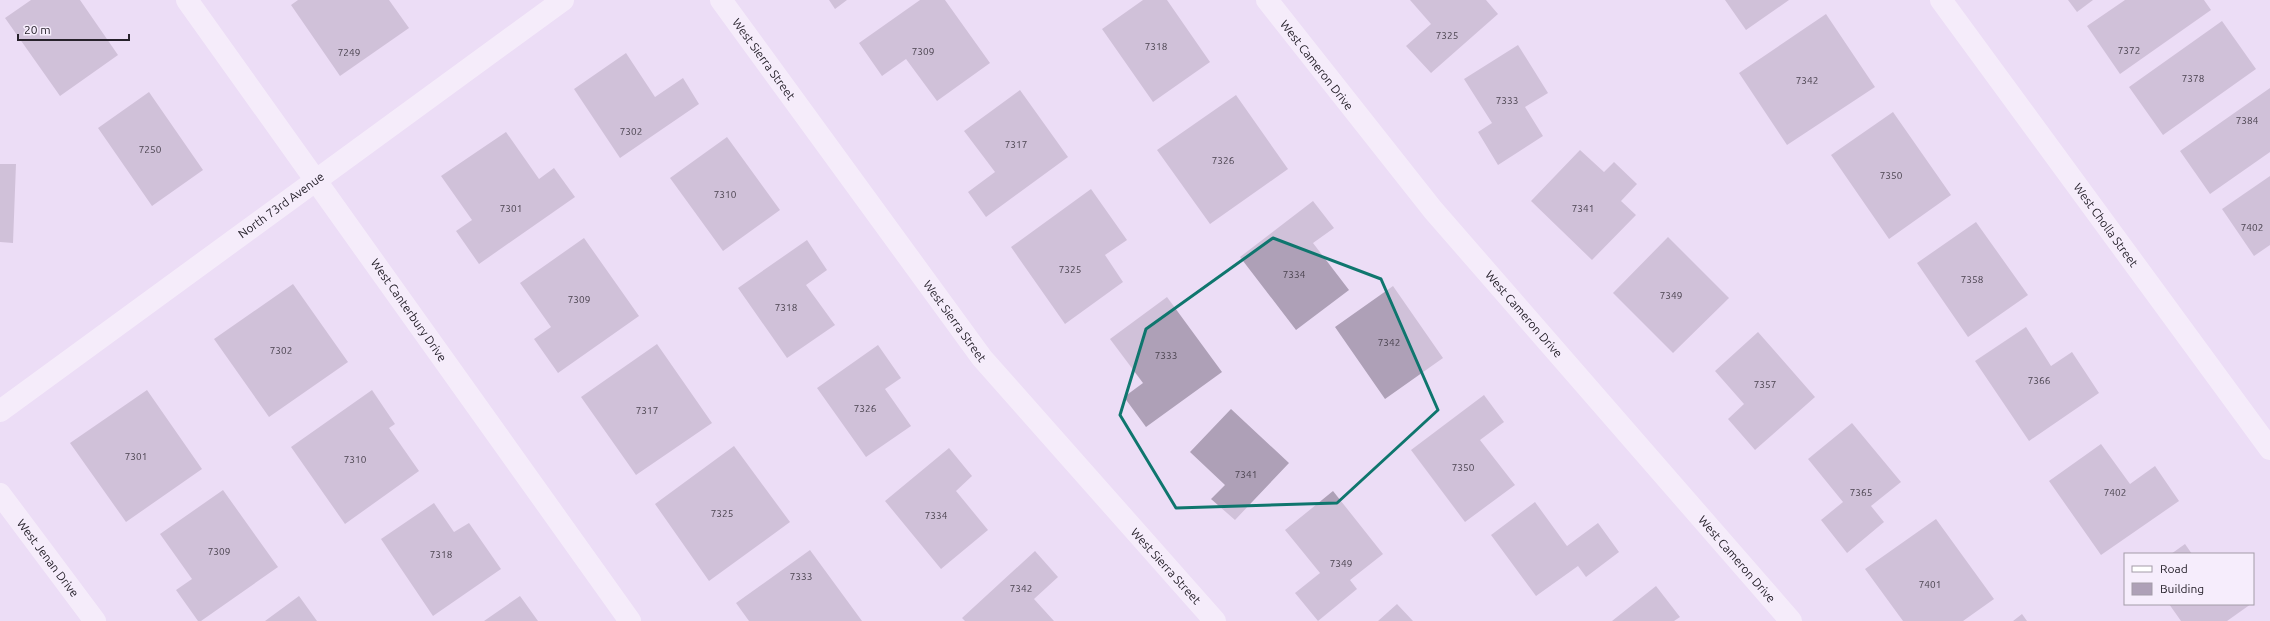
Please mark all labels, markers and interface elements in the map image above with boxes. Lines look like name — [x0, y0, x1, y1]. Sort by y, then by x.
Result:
scale bar — [18, 16, 129, 42]
street label: West Sierra Street — [730, 16, 798, 103]
street label: West Cameron Drive — [1278, 18, 1356, 112]
text: 20 m — [24, 23, 51, 36]
house number: 7325 — [1436, 30, 1458, 41]
house number: 7318 — [1145, 41, 1168, 52]
house number: 7372 — [2118, 45, 2140, 56]
house number: 7309 — [912, 46, 934, 57]
house number: 7249 — [338, 47, 360, 58]
house number: 7378 — [2182, 73, 2205, 84]
house number: 7342 — [1796, 75, 1818, 86]
house number: 7333 — [1496, 95, 1518, 106]
house number: 7384 — [2236, 115, 2259, 126]
house number: 7302 — [620, 126, 642, 137]
house number: 7317 — [1005, 139, 1027, 150]
house number: 7250 — [139, 144, 162, 155]
house number: 7326 — [1212, 155, 1235, 166]
street label: North 73rd Avenue — [236, 170, 326, 240]
house number: 7350 — [1880, 170, 1903, 181]
street label: West Cholla Street — [2071, 181, 2141, 270]
house number: 7310 — [714, 189, 737, 200]
house number: 7301 — [500, 203, 522, 214]
house number: 7341 — [1572, 203, 1594, 214]
house number: 7402 — [2241, 222, 2263, 233]
street label: West Canterbury Drive — [369, 256, 449, 364]
house number: 7325 — [1059, 264, 1081, 275]
street label: West Cameron Drive — [1483, 268, 1565, 360]
house number: 7334 — [1283, 269, 1306, 280]
house number: 7358 — [1961, 274, 1984, 285]
street label: West Sierra Street — [921, 278, 989, 365]
house number: 7349 — [1660, 290, 1682, 301]
house number: 7309 — [568, 294, 590, 305]
house number: 7318 — [775, 302, 798, 313]
house number: 7342 — [1378, 337, 1400, 348]
house number: 7302 — [270, 345, 292, 356]
house number: 7333 — [1155, 350, 1177, 361]
house number: 7366 — [2028, 375, 2051, 386]
house number: 7357 — [1754, 379, 1776, 390]
house number: 7326 — [854, 403, 877, 414]
house number: 7317 — [636, 405, 658, 416]
house number: 7301 — [125, 451, 147, 462]
house number: 7310 — [344, 454, 367, 465]
house number: 7350 — [1452, 462, 1475, 473]
house number: 7341 — [1235, 469, 1257, 480]
house number: 7365 — [1850, 487, 1872, 498]
house number: 7402 — [2104, 487, 2126, 498]
house number: 7325 — [711, 508, 733, 519]
house number: 7334 — [925, 510, 948, 521]
street label: West Cameron Drive — [1696, 513, 1778, 605]
street label: West Jenan Drive — [15, 517, 81, 599]
street label: West Sierra Street — [1129, 525, 1204, 607]
house number: 7309 — [208, 546, 230, 557]
house number: 7318 — [430, 549, 453, 560]
legend — [2124, 553, 2254, 605]
house number: 7349 — [1330, 558, 1352, 569]
text: Road — [2160, 562, 2188, 575]
house number: 7333 — [790, 571, 812, 582]
house number: 7401 — [1919, 579, 1941, 590]
text: Building — [2160, 582, 2204, 595]
house number: 7342 — [1010, 583, 1032, 594]

